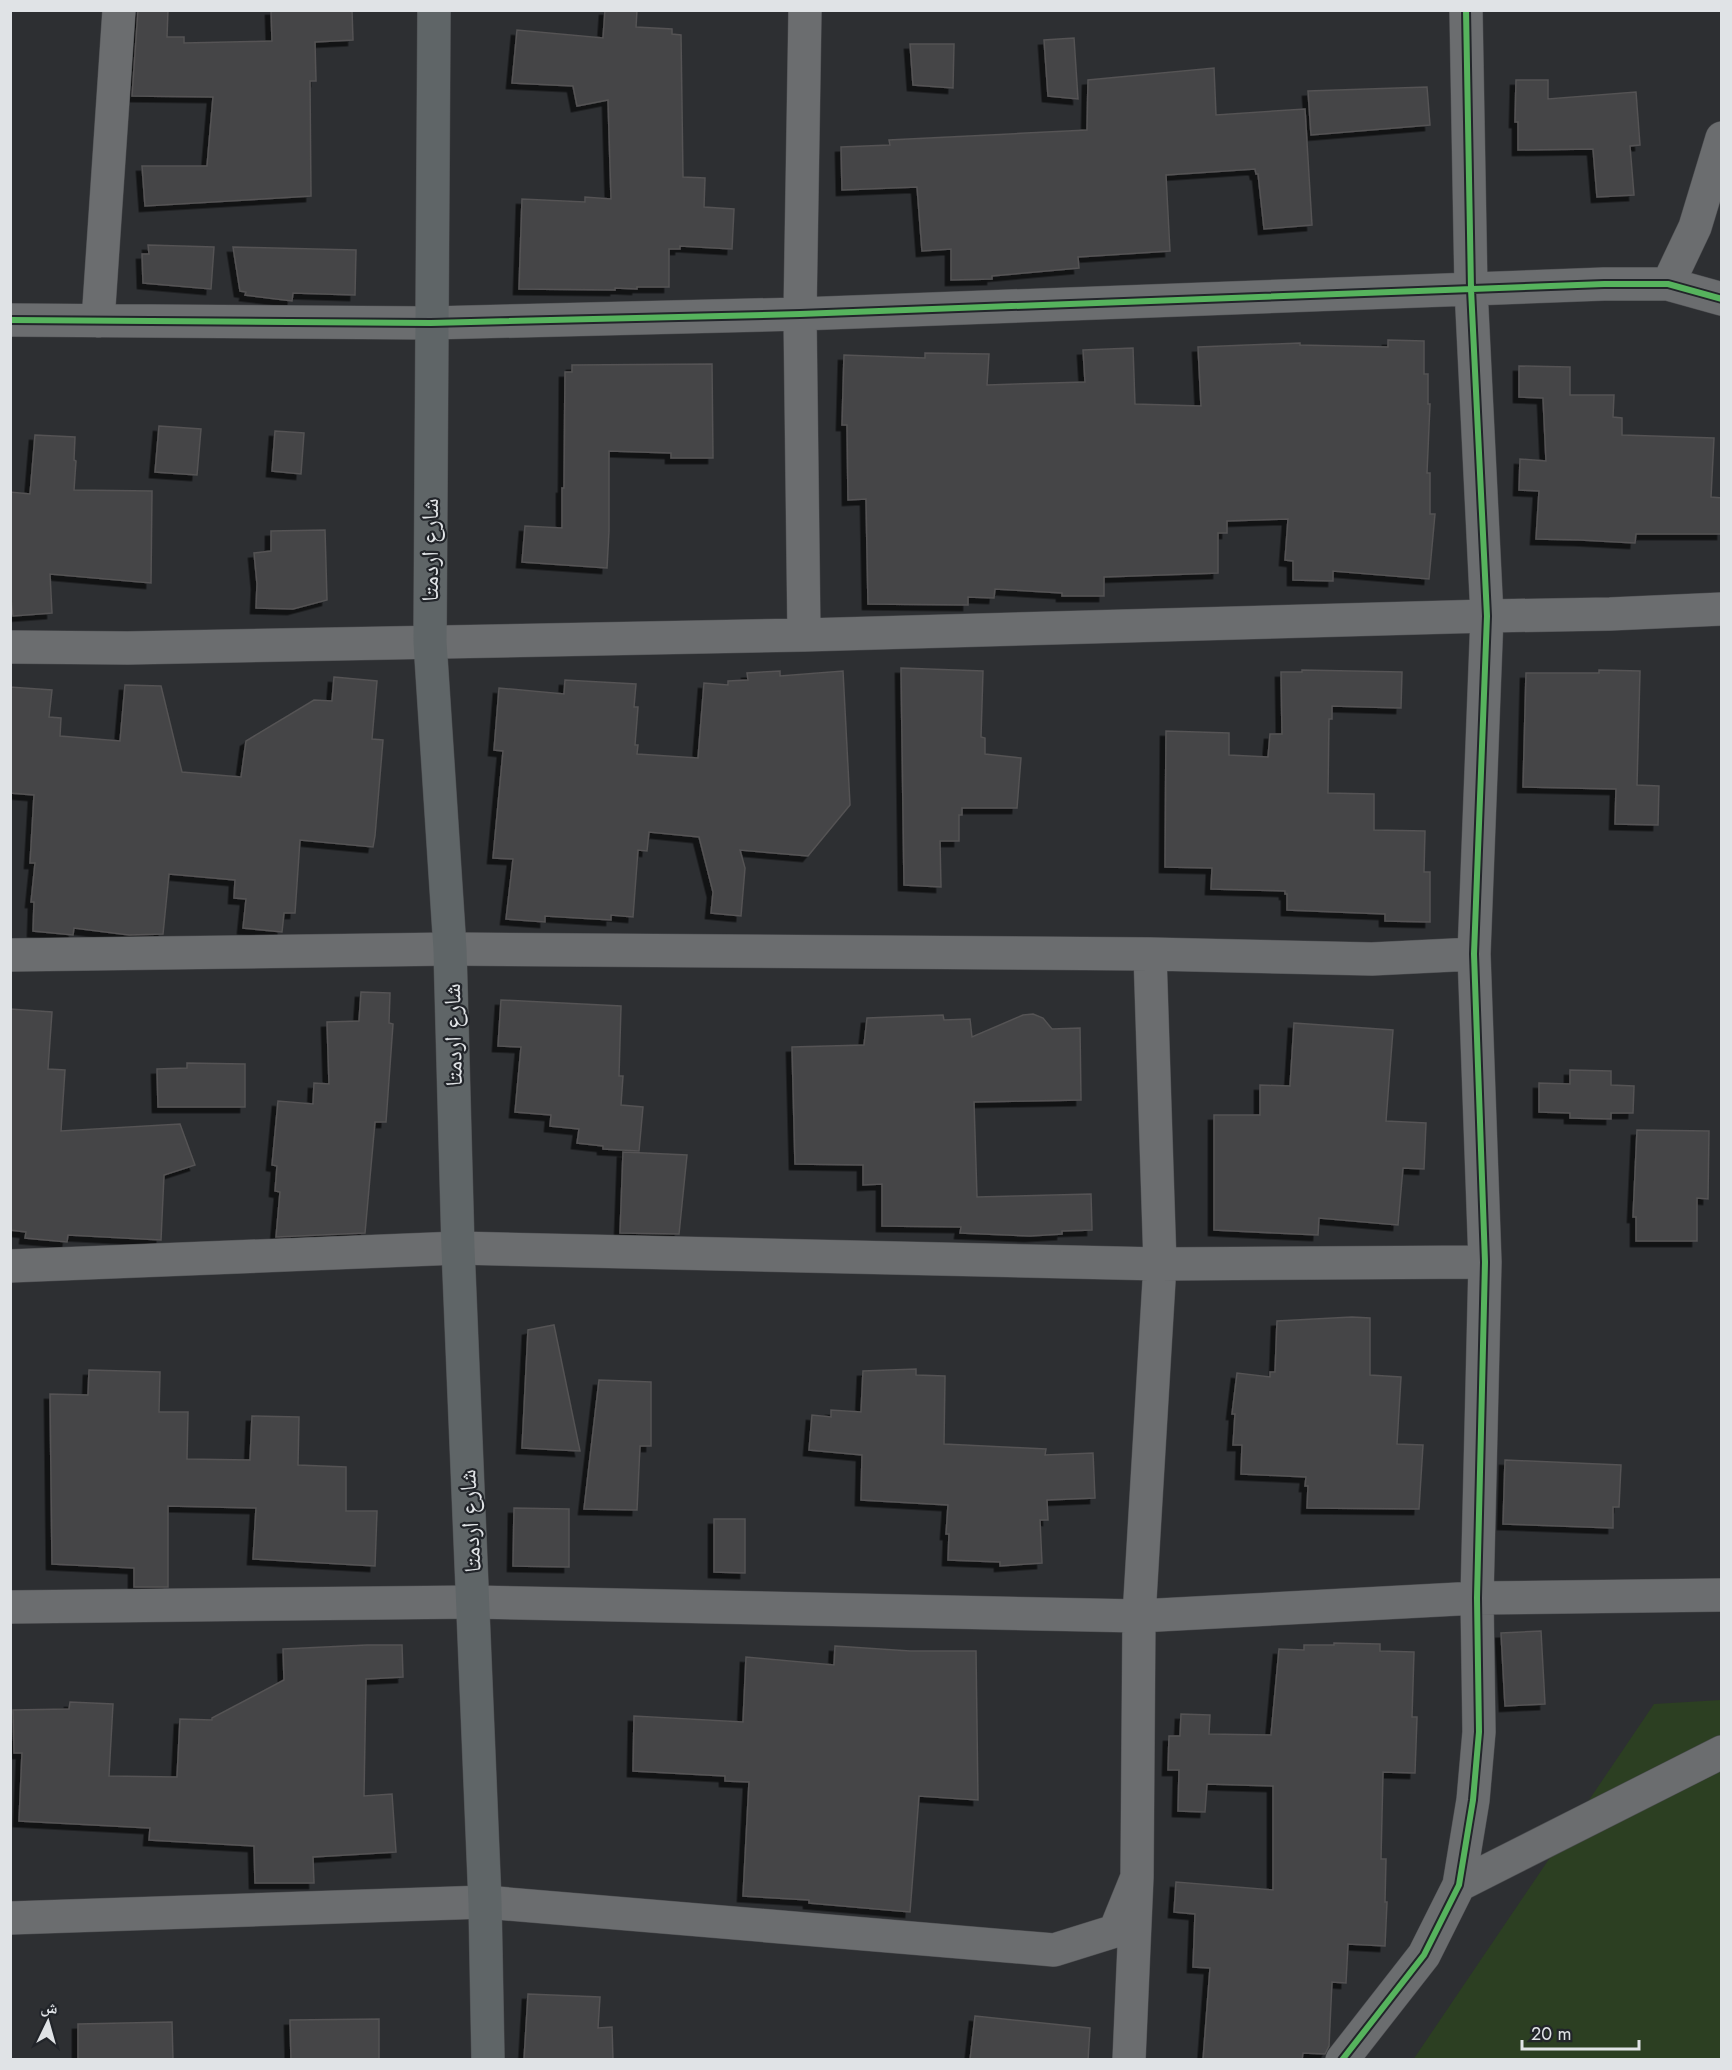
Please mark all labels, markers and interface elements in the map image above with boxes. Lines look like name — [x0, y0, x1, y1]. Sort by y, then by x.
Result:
street label: شارع اردمتا — [412, 498, 447, 602]
street label: شارع اردمتا — [434, 983, 471, 1087]
street label: شارع اردمتا — [449, 1468, 490, 1574]
north arrow — [18, 1992, 78, 2052]
text: ش — [40, 1995, 59, 2020]
scale bar — [1522, 2013, 1639, 2051]
text: 20 m — [1531, 2021, 1571, 2047]

